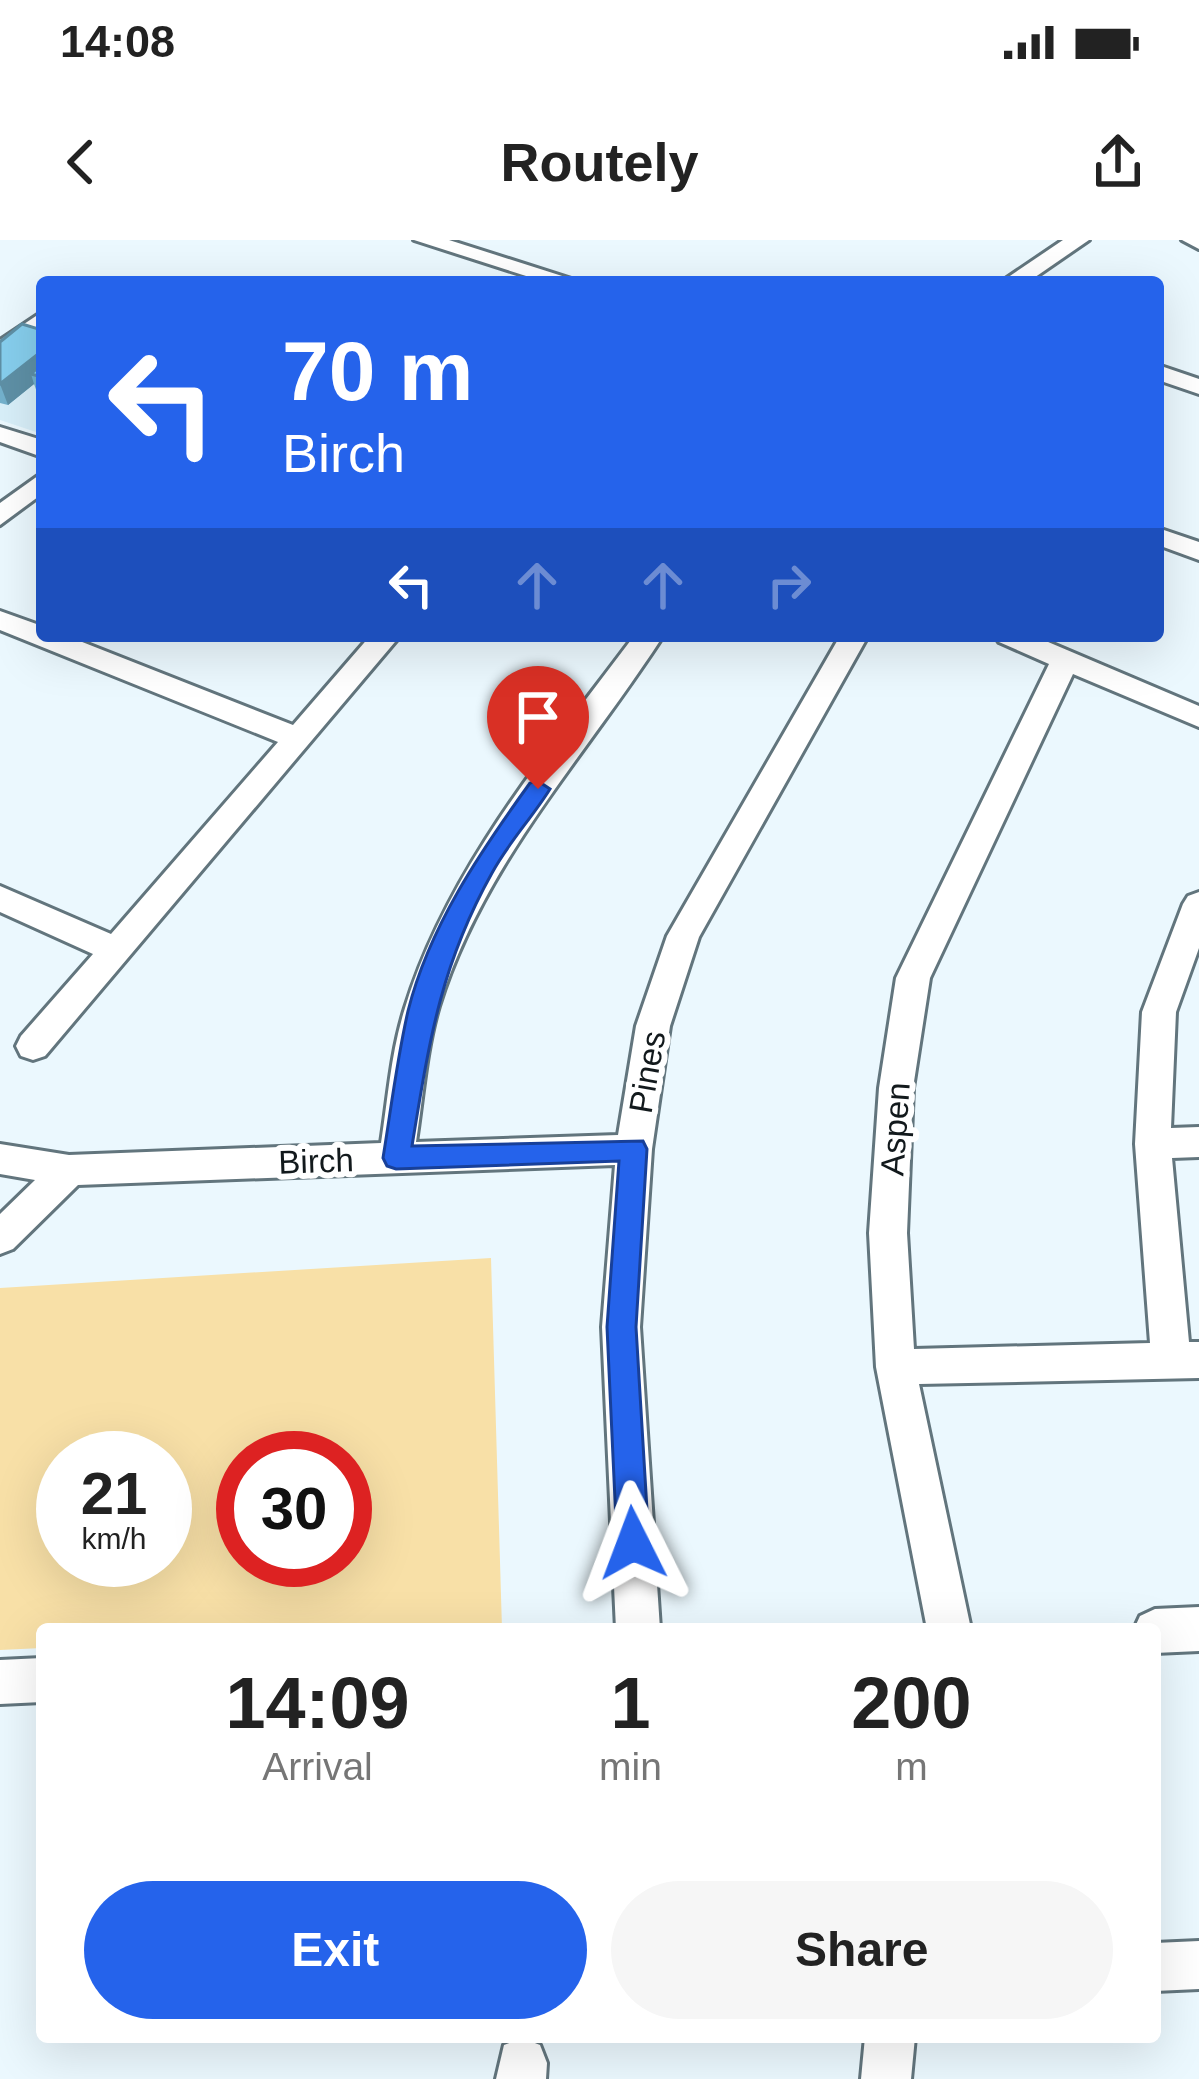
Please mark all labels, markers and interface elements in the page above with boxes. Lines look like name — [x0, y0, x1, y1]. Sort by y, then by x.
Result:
text: 14:08 — [60, 16, 175, 67]
icon: back — [48, 129, 114, 195]
icon: share — [1085, 129, 1151, 195]
text: Routely — [500, 132, 699, 192]
icon: left — [84, 324, 240, 480]
text: 70 m — [282, 324, 473, 418]
text: Birch — [282, 423, 405, 483]
icon: left — [378, 552, 444, 618]
icon: ahead — [504, 552, 570, 618]
icon: ahead — [630, 552, 696, 618]
icon: right — [756, 552, 822, 618]
pin — [487, 666, 589, 789]
icon: arrive — [505, 684, 571, 750]
street label: Pines — [622, 1028, 672, 1116]
street label: Aspen — [873, 1081, 917, 1177]
street label: Birch — [278, 1141, 354, 1181]
speed limit sign: 30 — [216, 1431, 372, 1587]
text: 21 — [81, 1460, 147, 1527]
position arrow — [570, 1480, 696, 1606]
text: km/h — [81, 1522, 147, 1555]
text: 14:09 — [225, 1663, 410, 1743]
text: 1 — [610, 1663, 651, 1743]
text: 200 — [851, 1663, 972, 1743]
text: Arrival — [262, 1745, 373, 1788]
text: min — [599, 1745, 662, 1788]
text: m — [895, 1745, 928, 1788]
button: Exit — [84, 1881, 587, 2019]
button: Share — [611, 1881, 1113, 2019]

